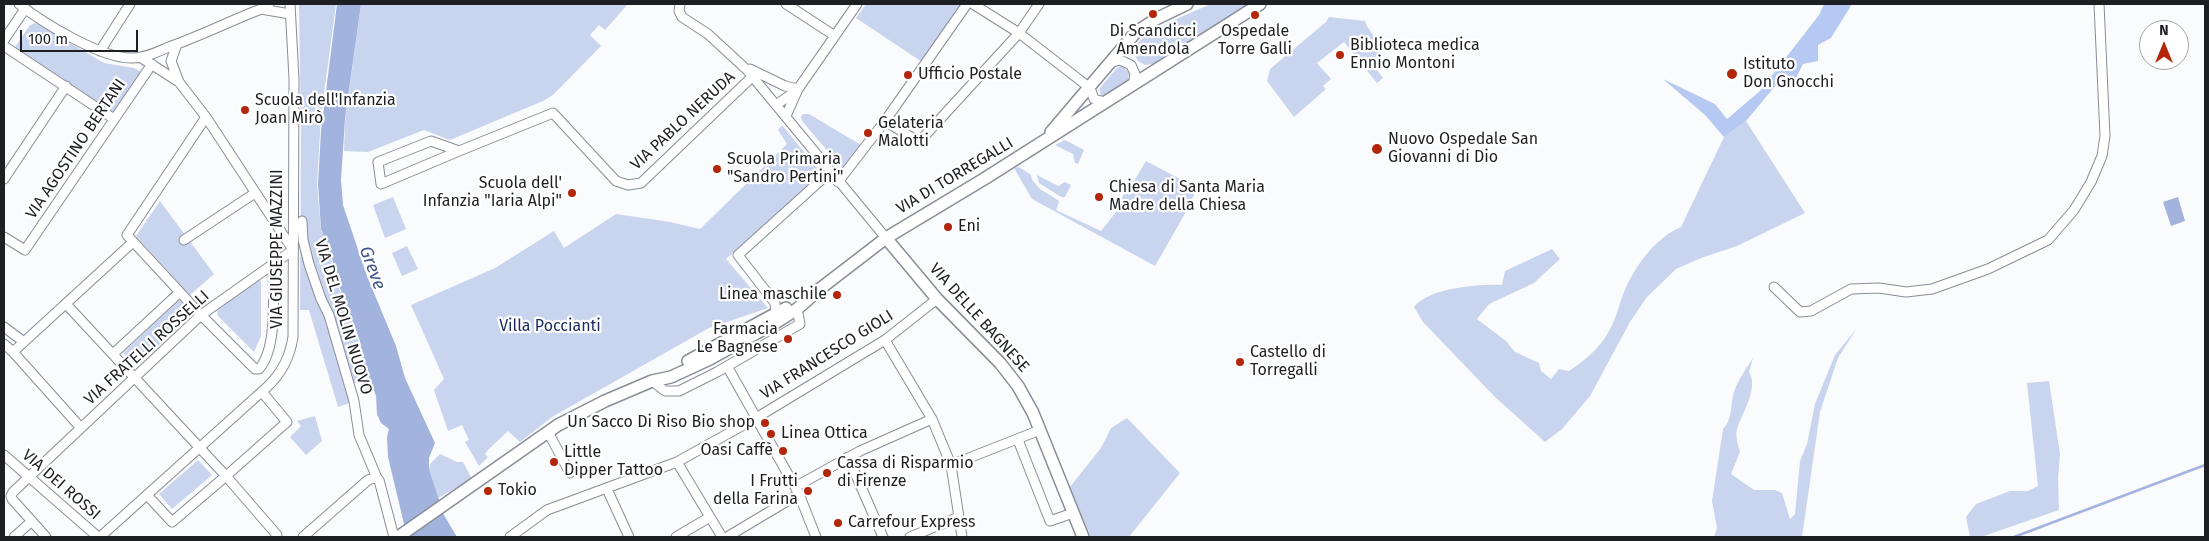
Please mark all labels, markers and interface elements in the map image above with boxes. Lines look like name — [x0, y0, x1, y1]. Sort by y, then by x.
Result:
marker: Di Scandicci Amendola — [1147, 8, 1159, 20]
marker: Ospedale Torre Galli — [1249, 9, 1261, 21]
scale bar — [22, 20, 140, 52]
north arrow — [2139, 20, 2189, 70]
place label: Di Scandicci Amendola — [1110, 22, 1196, 60]
place label: Ospedale Torre Galli — [1218, 22, 1292, 60]
text: N — [2159, 22, 2169, 39]
text: 100 m — [28, 30, 68, 48]
place label: Biblioteca medica Ennio Montoni — [1350, 36, 1480, 74]
marker: Biblioteca medica Ennio Montoni — [1334, 49, 1346, 61]
place label: Istituto Don Gnocchi — [1743, 55, 1834, 93]
place label: Ufficio Postale — [918, 65, 1022, 85]
marker: Istituto Don Gnocchi — [1725, 67, 1739, 81]
street label: VIA PABLO NERUDA — [627, 68, 739, 174]
marker: Ufficio Postale — [902, 69, 914, 81]
street label: VIA AGOSTINO BERTANI — [22, 75, 130, 223]
place label: Scuola dell'Infanzia Joan Mirò — [255, 91, 396, 129]
marker: Scuola dell'Infanzia Joan Mirò — [239, 104, 251, 116]
place label: Gelateria Malotti — [878, 114, 944, 152]
marker: Gelateria Malotti — [862, 127, 874, 139]
place label: Nuovo Ospedale San Giovanni di Dio — [1388, 130, 1538, 168]
street label: VIA DI TORREGALLI — [893, 134, 1017, 218]
marker: Nuovo Ospedale San Giovanni di Dio — [1370, 142, 1384, 156]
place label: Scuola Primaria "Sandro Pertini" — [727, 150, 843, 188]
marker: Scuola Primaria "Sandro Pertini" — [711, 163, 723, 175]
street label: VIA GIUSEPPE MAZZINI — [268, 169, 288, 329]
place label: Scuola dell' Infanzia "Iaria Alpi" — [423, 174, 562, 212]
place label: Chiesa di Santa Maria Madre della Chiesa — [1109, 178, 1265, 216]
marker: Scuola dell' Infanzia "Iaria Alpi" — [566, 187, 578, 199]
marker: Chiesa di Santa Maria Madre della Chiesa — [1093, 191, 1105, 203]
place label: Eni — [958, 217, 980, 237]
marker: Eni — [942, 221, 954, 233]
street label: VIA DEL MOLIN NUOVO — [310, 237, 376, 397]
water label: Greve — [354, 243, 390, 293]
street label: VIA DELLE BAGNESE — [925, 260, 1033, 376]
place label: Linea maschile — [719, 285, 827, 305]
street label: VIA FRATELLI ROSSELLI — [80, 287, 214, 409]
marker: Linea maschile — [831, 289, 843, 301]
street label: VIA FRANCESCO GIOLI — [757, 306, 897, 404]
park label: Villa Poccianti — [499, 317, 601, 337]
place label: Farmacia Le Bagnese — [697, 320, 778, 358]
marker: Farmacia Le Bagnese — [782, 333, 794, 345]
place label: Castello di Torregalli — [1250, 343, 1326, 381]
marker: Castello di Torregalli — [1234, 356, 1246, 368]
place label: Un Sacco Di Riso Bio shop — [567, 413, 755, 433]
marker: Un Sacco Di Riso Bio shop — [759, 417, 771, 429]
place label: Linea Ottica — [781, 424, 868, 444]
marker: Linea Ottica — [765, 428, 777, 440]
place label: Oasi Caffè — [701, 441, 773, 461]
place label: Little Dipper Tattoo — [564, 443, 663, 481]
marker: Oasi Caffè — [777, 445, 789, 457]
street label: VIA DEI ROSSI — [18, 446, 104, 524]
place label: Cassa di Risparmio di Firenze — [837, 454, 974, 492]
marker: Little Dipper Tattoo — [548, 456, 560, 468]
marker: Cassa di Risparmio di Firenze — [821, 467, 833, 479]
place label: I Frutti della Farina — [713, 472, 798, 510]
place label: Tokio — [498, 481, 537, 501]
marker: Tokio — [482, 485, 494, 497]
marker: I Frutti della Farina — [802, 485, 814, 497]
place label: Carrefour Express — [848, 513, 975, 533]
marker: Carrefour Express — [832, 517, 844, 529]

